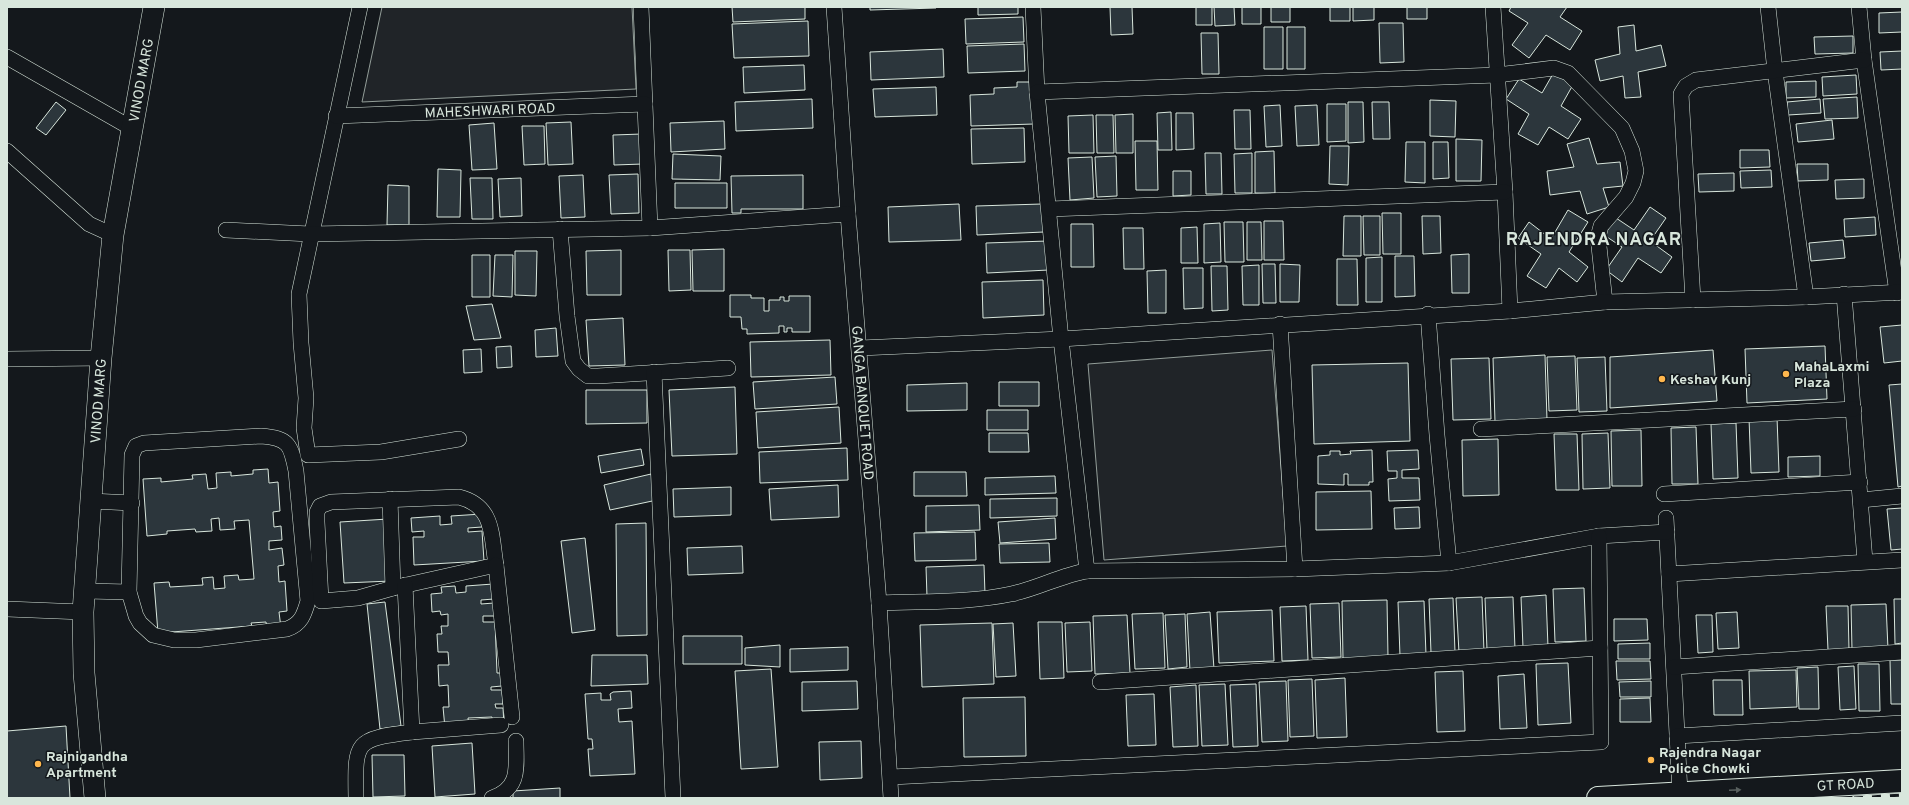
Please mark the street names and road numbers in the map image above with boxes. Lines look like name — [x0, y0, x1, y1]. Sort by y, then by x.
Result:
street label: VINOD MARG — [126, 37, 158, 124]
street label: MAHESHWARI ROAD — [424, 100, 556, 123]
street label: GANGA BANQUET ROAD — [847, 325, 876, 481]
street label: VINOD MARG — [88, 358, 111, 444]
street label: GT ROAD — [1816, 776, 1875, 796]

